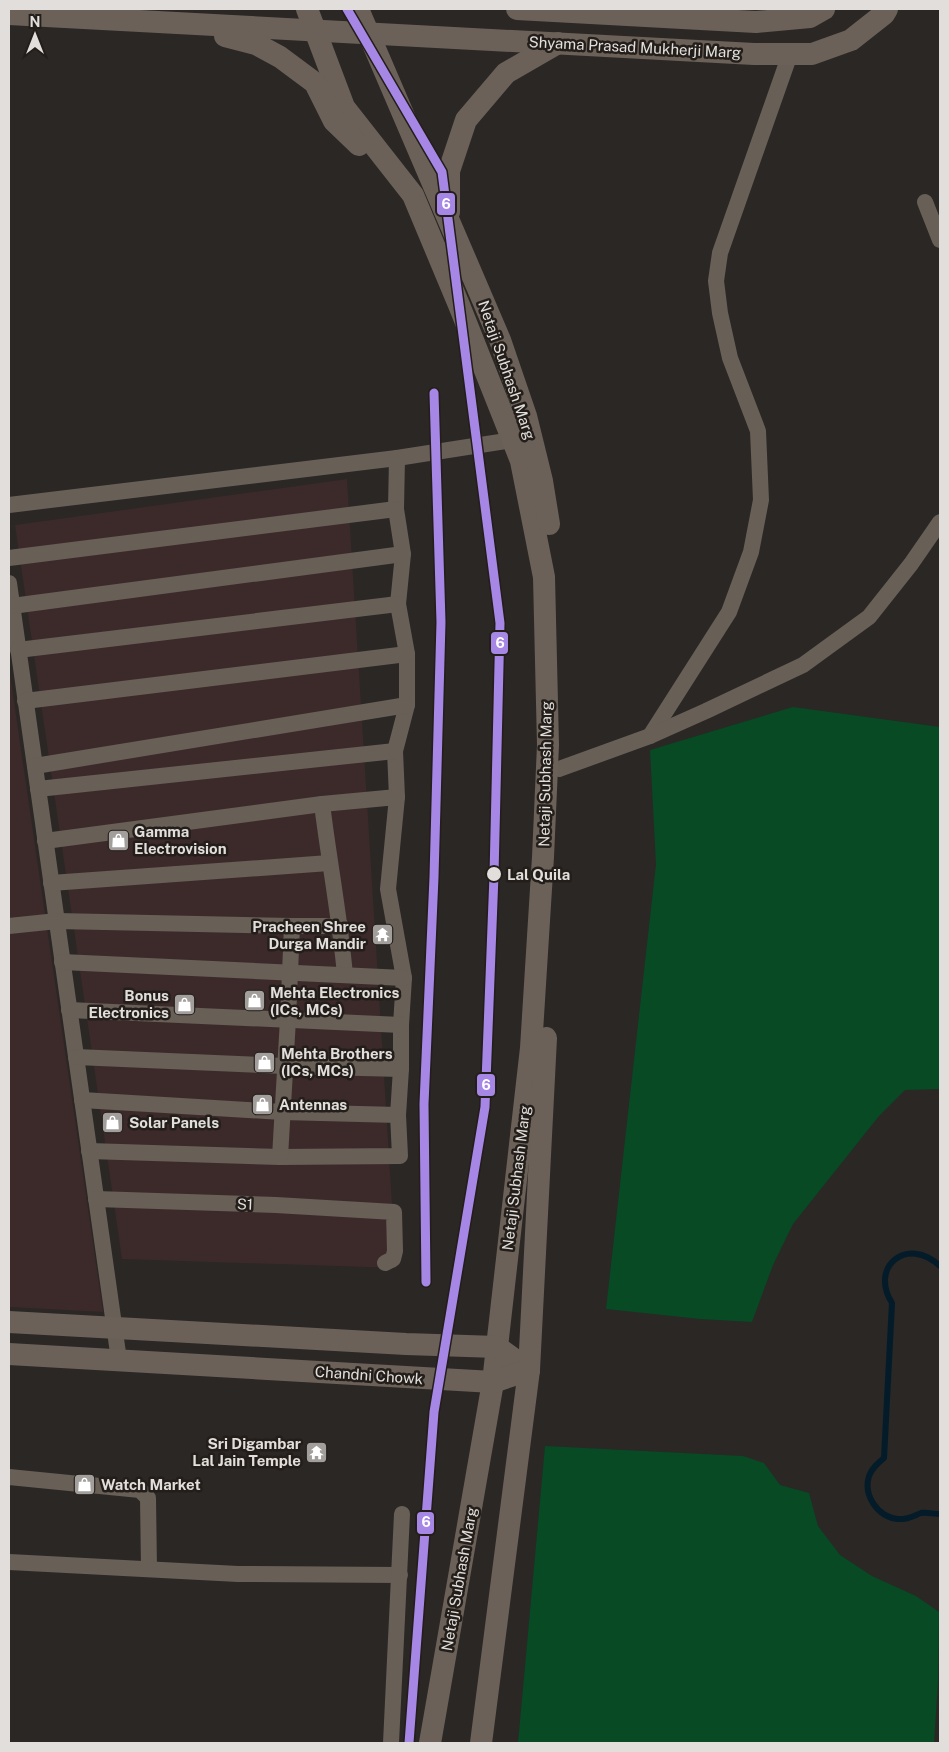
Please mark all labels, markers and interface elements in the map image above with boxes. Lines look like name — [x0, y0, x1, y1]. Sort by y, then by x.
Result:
north arrow — [10, 10, 60, 60]
text: N — [30, 14, 40, 30]
street label: Shyama Prasad Mukherji Marg — [528, 33, 742, 61]
line badge: 6 — [436, 192, 456, 216]
text: 6 — [441, 196, 451, 212]
street label: Netaji Subhash Marg — [475, 298, 539, 442]
line badge: 6 — [490, 631, 509, 655]
text: 6 — [495, 635, 505, 651]
street label: Netaji Subhash Marg — [535, 701, 555, 847]
place label: Gamma Electrovision — [134, 823, 227, 857]
shop icon: Gamma Electrovision — [106, 828, 130, 852]
marker: Lal Quila — [485, 865, 503, 883]
place label: Lal Quila — [507, 866, 570, 883]
place label: Pracheen Shree Durga Mandir — [252, 918, 366, 952]
temple icon: Pracheen Shree Durga Mandir — [370, 923, 394, 947]
place label: Mehta Electronics (ICs, MCs) — [270, 984, 400, 1018]
place label: Bonus Electronics — [88, 987, 169, 1021]
shop icon: Mehta Electronics (ICs, MCs) — [242, 989, 266, 1013]
shop icon: Bonus Electronics — [173, 992, 197, 1016]
place label: Mehta Brothers (ICs, MCs) — [281, 1045, 393, 1079]
shop icon: Mehta Brothers (ICs, MCs) — [253, 1050, 277, 1074]
line badge: 6 — [476, 1073, 496, 1097]
text: 6 — [481, 1077, 491, 1093]
shop icon: Antennas — [251, 1092, 275, 1116]
place label: Antennas — [279, 1096, 347, 1113]
street label: Netaji Subhash Marg — [499, 1105, 533, 1251]
shop icon: Solar Panels — [101, 1110, 125, 1134]
place label: Solar Panels — [129, 1114, 219, 1131]
street label: S1 — [237, 1195, 253, 1213]
street label: Chandni Chowk — [314, 1363, 424, 1387]
place label: Sri Digambar Lal Jain Temple — [192, 1435, 301, 1469]
temple icon: Sri Digambar Lal Jain Temple — [305, 1440, 329, 1464]
shop icon: Watch Market — [73, 1472, 97, 1496]
place label: Watch Market — [101, 1476, 201, 1493]
street label: Netaji Subhash Marg — [438, 1506, 480, 1652]
line badge: 6 — [416, 1511, 435, 1535]
text: 6 — [421, 1514, 431, 1530]

